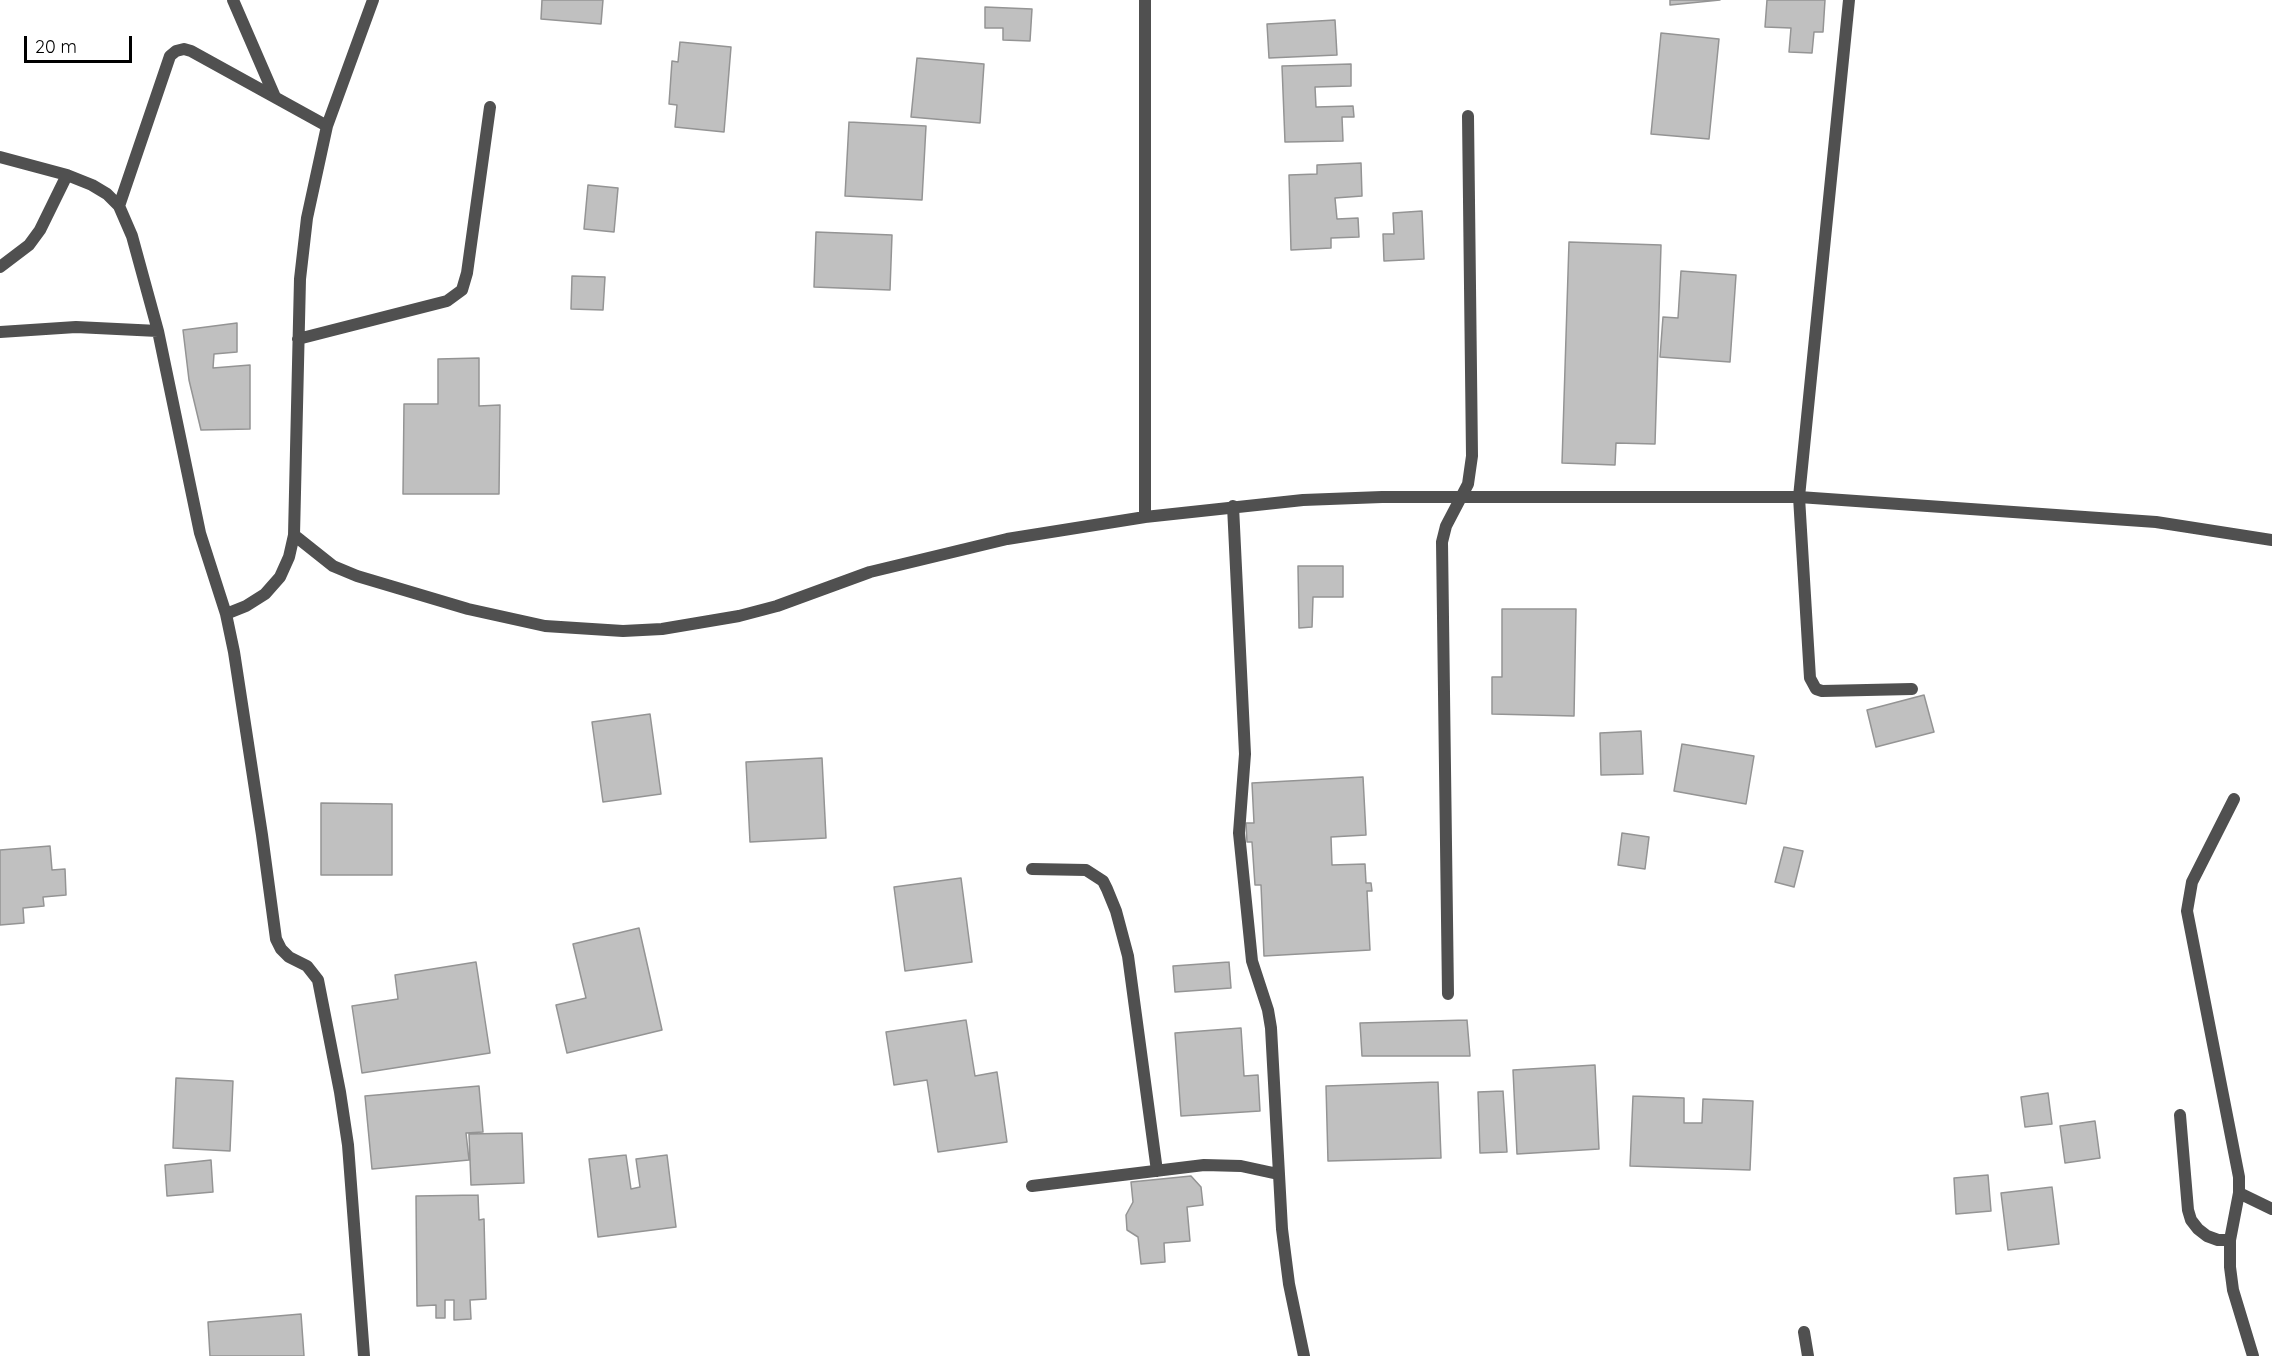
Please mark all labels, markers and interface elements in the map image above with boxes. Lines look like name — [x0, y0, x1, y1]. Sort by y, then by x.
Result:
scale bar — [27, 24, 135, 62]
text: 20 m — [35, 35, 77, 58]

